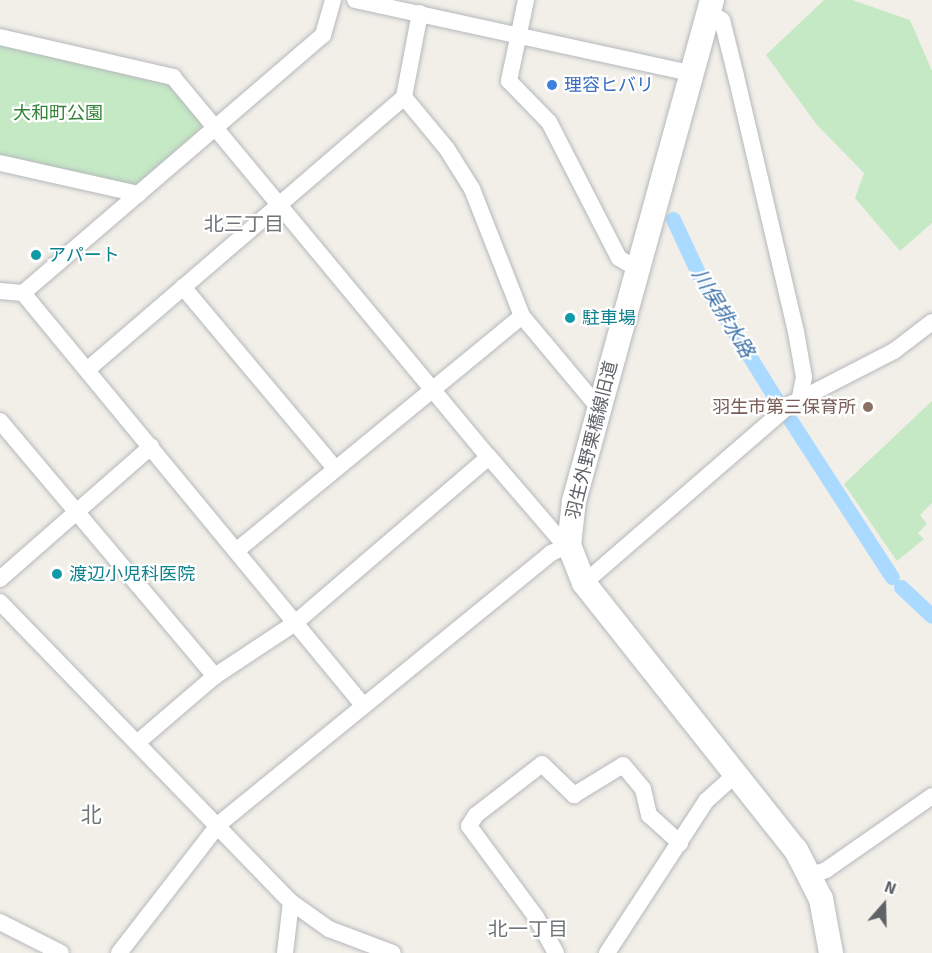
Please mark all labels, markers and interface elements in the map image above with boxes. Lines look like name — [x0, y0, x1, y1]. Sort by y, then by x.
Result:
place label: 理容ヒバリ — [564, 74, 654, 96]
marker: 理容ヒバリ — [545, 78, 559, 92]
park label: 大和町公園 — [13, 102, 103, 124]
district label: 北三丁目 — [204, 212, 284, 236]
place label: アパート — [48, 244, 120, 266]
marker: アパート — [29, 248, 43, 262]
water label: 川俣排水路 — [687, 264, 759, 362]
place label: 駐車場 — [582, 307, 636, 329]
marker: 駐車場 — [563, 311, 577, 325]
street label: 羽生外野栗橋線旧道 — [562, 359, 622, 521]
place label: 羽生市第三保育所 — [712, 396, 856, 418]
marker: 羽生市第三保育所 — [861, 400, 875, 414]
place label: 渡辺小児科医院 — [69, 563, 195, 585]
marker: 渡辺小児科医院 — [50, 567, 64, 581]
district label: 北 — [81, 802, 101, 828]
north arrow — [854, 875, 914, 935]
text: N — [881, 877, 899, 899]
district label: 北一丁目 — [488, 917, 568, 941]

